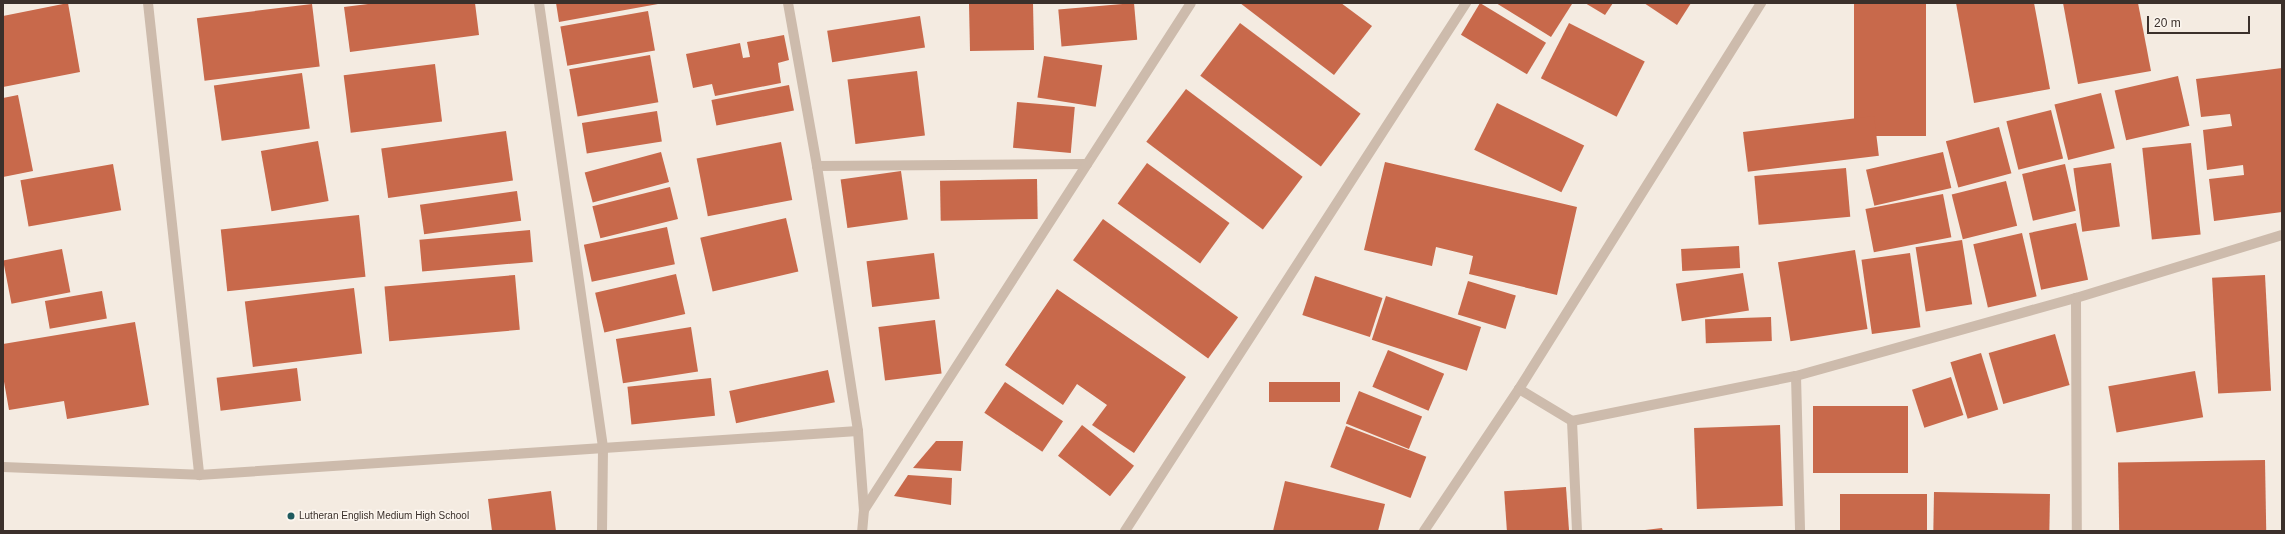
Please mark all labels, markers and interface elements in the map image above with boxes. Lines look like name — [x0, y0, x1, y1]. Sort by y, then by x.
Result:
scale bar — [2149, 8, 2252, 34]
text: 20 m — [2154, 16, 2181, 30]
place label: Lutheran English Medium High School — [299, 510, 469, 522]
marker: Lutheran English Medium High School — [286, 511, 296, 521]

